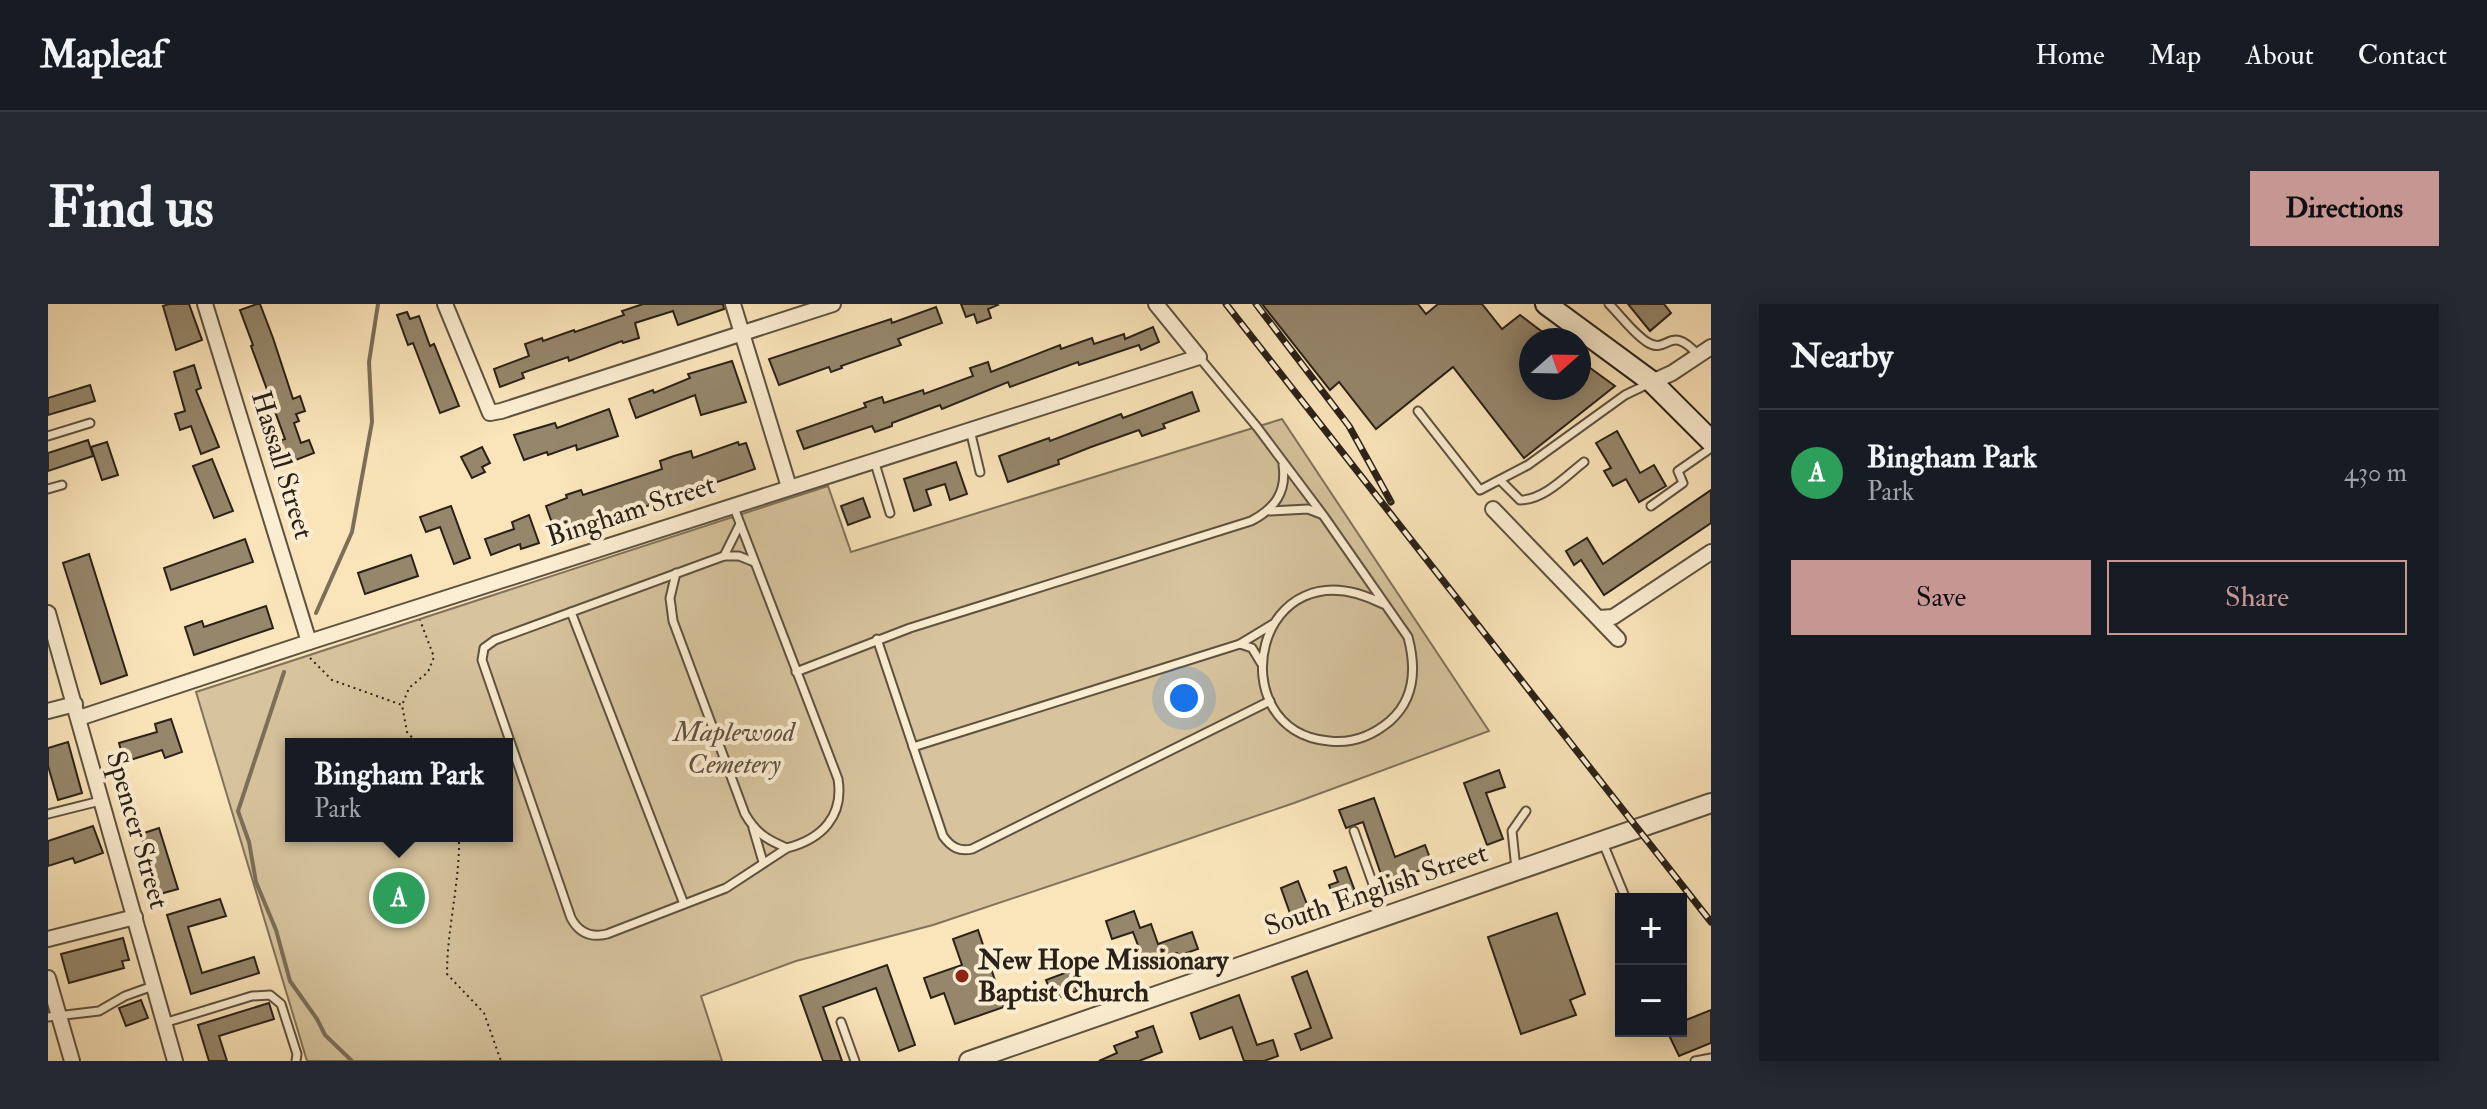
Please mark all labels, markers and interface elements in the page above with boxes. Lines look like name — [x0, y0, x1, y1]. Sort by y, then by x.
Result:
text: Mapleaf — [40, 31, 165, 79]
text: Home — [2035, 38, 2105, 73]
text: Map — [2149, 38, 2201, 73]
text: About — [2245, 38, 2314, 73]
text: Contact — [2358, 38, 2447, 73]
button: Directions — [2250, 171, 2439, 246]
text: Find us — [48, 173, 214, 244]
north arrow — [1519, 328, 1591, 400]
text: Nearby — [1791, 335, 1893, 378]
street label: Hassall Street — [243, 387, 321, 543]
text: Bingham Park — [1867, 439, 2037, 476]
text: A — [1809, 457, 1825, 489]
text: 430 m — [2344, 457, 2407, 489]
street label: Bingham Street — [542, 467, 720, 555]
text: Park — [1867, 476, 1914, 508]
button: Save — [1791, 560, 2091, 635]
button: Share — [2107, 560, 2407, 635]
your location — [1164, 678, 1204, 718]
park label: Maplewood Cemetery — [671, 715, 797, 782]
popup — [285, 738, 513, 842]
street label: Spencer Street — [98, 747, 176, 913]
text: Bingham Park — [314, 756, 484, 793]
text: Park — [314, 793, 361, 825]
street label: South English Street — [1260, 835, 1492, 945]
pin: A — [373, 868, 425, 928]
map controls — [1615, 893, 1687, 1037]
button: + — [1615, 893, 1687, 965]
place label: New Hope Missionary Baptist Church — [977, 943, 1230, 1010]
button: − — [1615, 965, 1687, 1037]
marker: New Hope Missionary Baptist Church — [953, 967, 971, 985]

